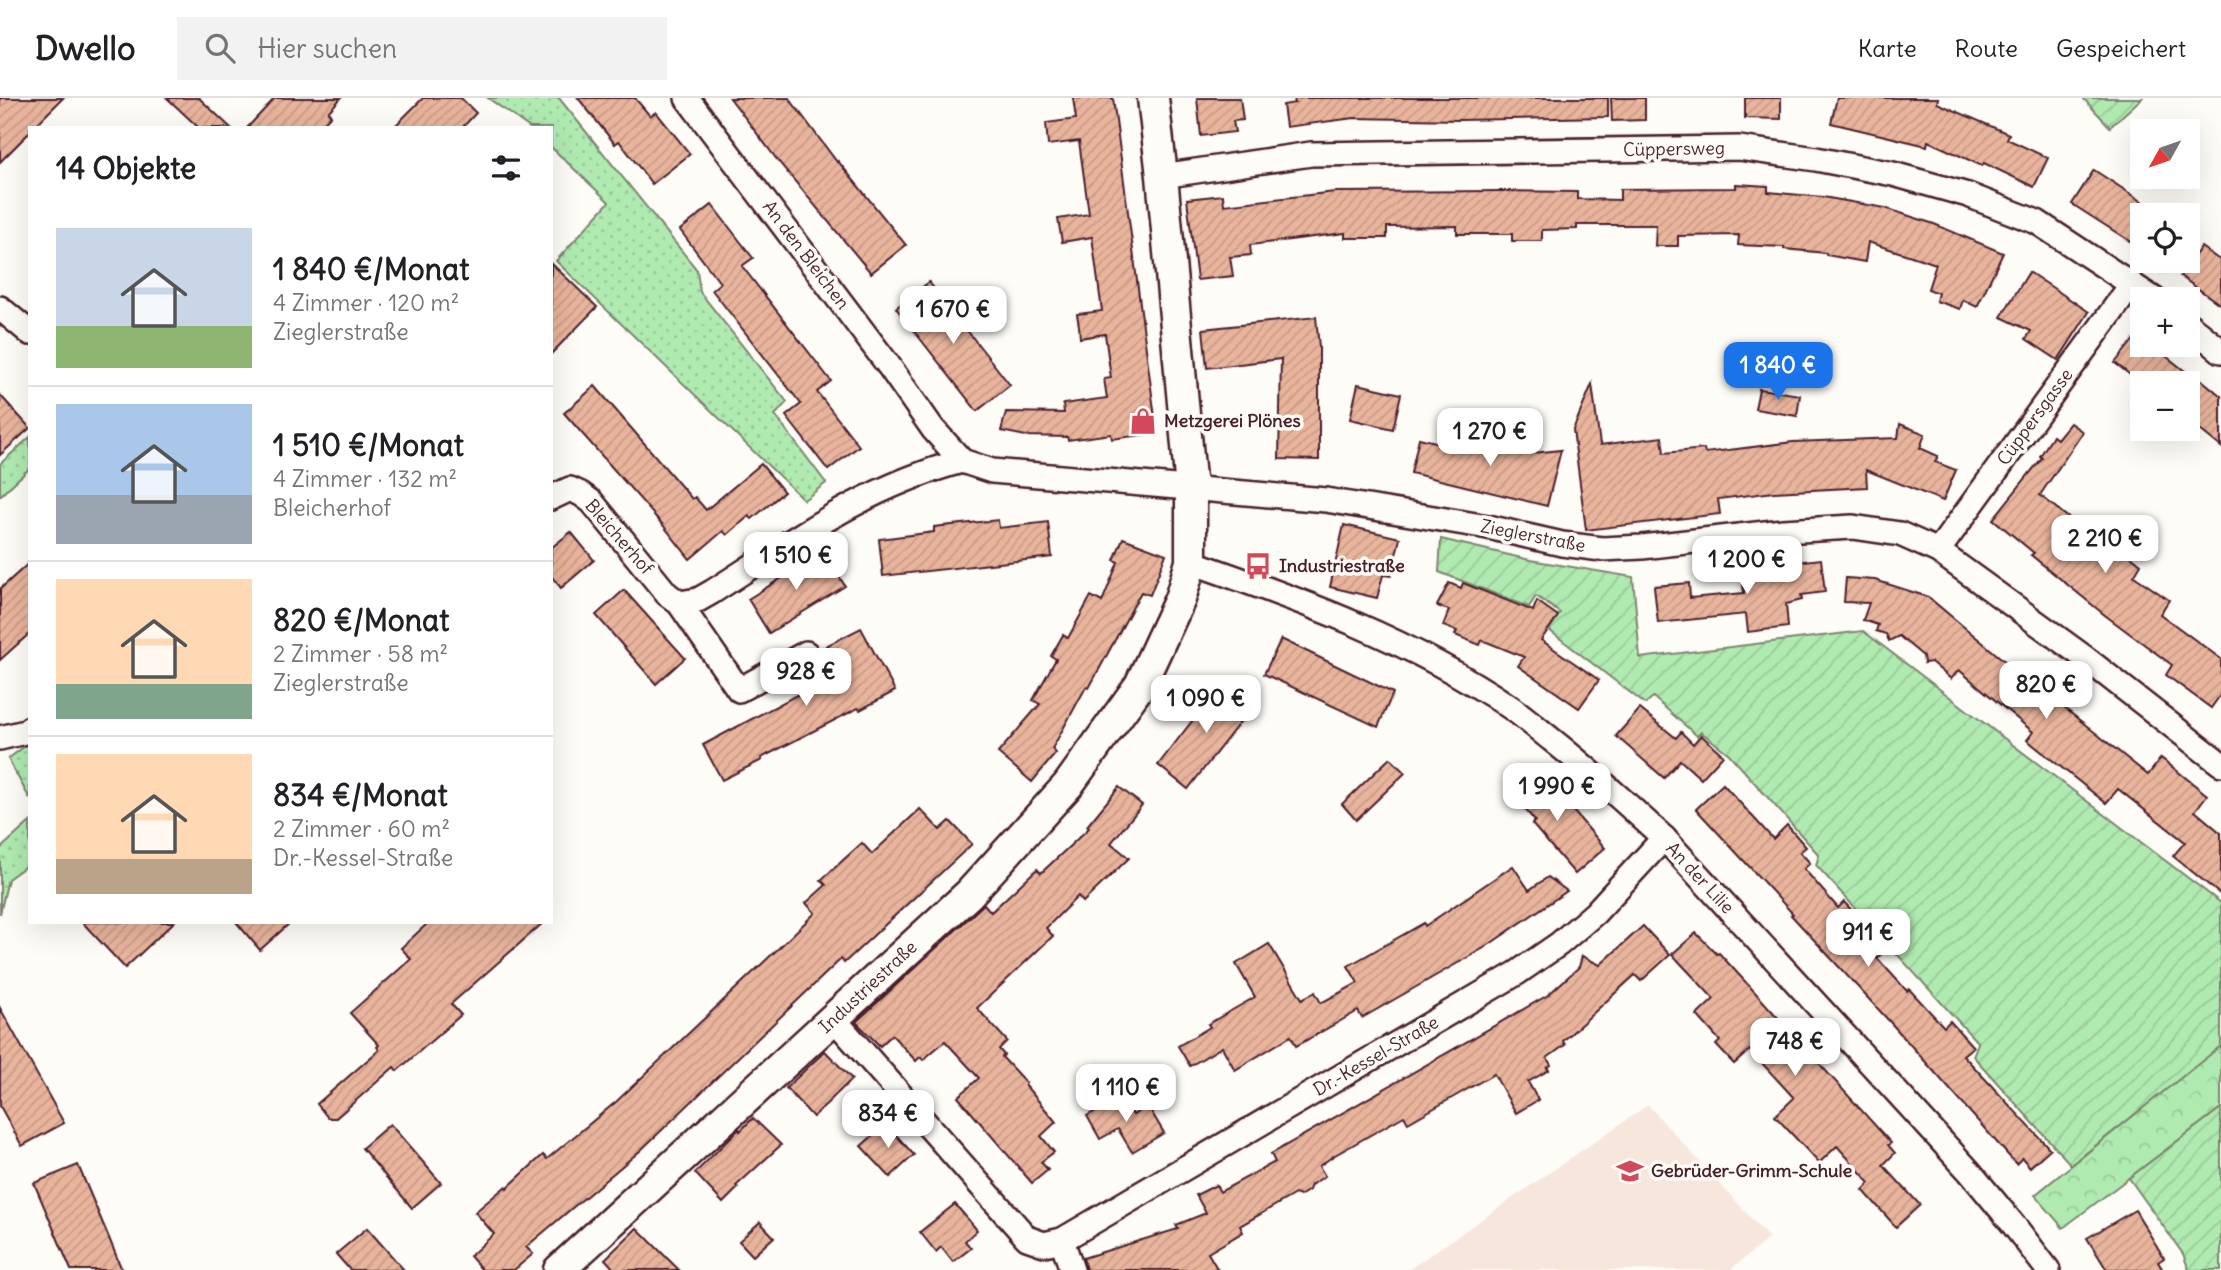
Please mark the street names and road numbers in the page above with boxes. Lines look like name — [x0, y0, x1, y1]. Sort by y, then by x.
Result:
street label: Cüppersweg — [1623, 136, 1725, 161]
street label: An den Bleichen — [758, 196, 855, 314]
street label: Cüppersgasse — [1992, 364, 2077, 470]
street label: Bleicherhof — [580, 494, 659, 580]
street label: Zieglerstraße — [1479, 514, 1587, 557]
street label: An der Lilie — [1661, 837, 1739, 918]
street label: Industriestraße — [814, 935, 921, 1038]
street label: Dr.-Kessel-Straße — [1309, 1010, 1443, 1101]

